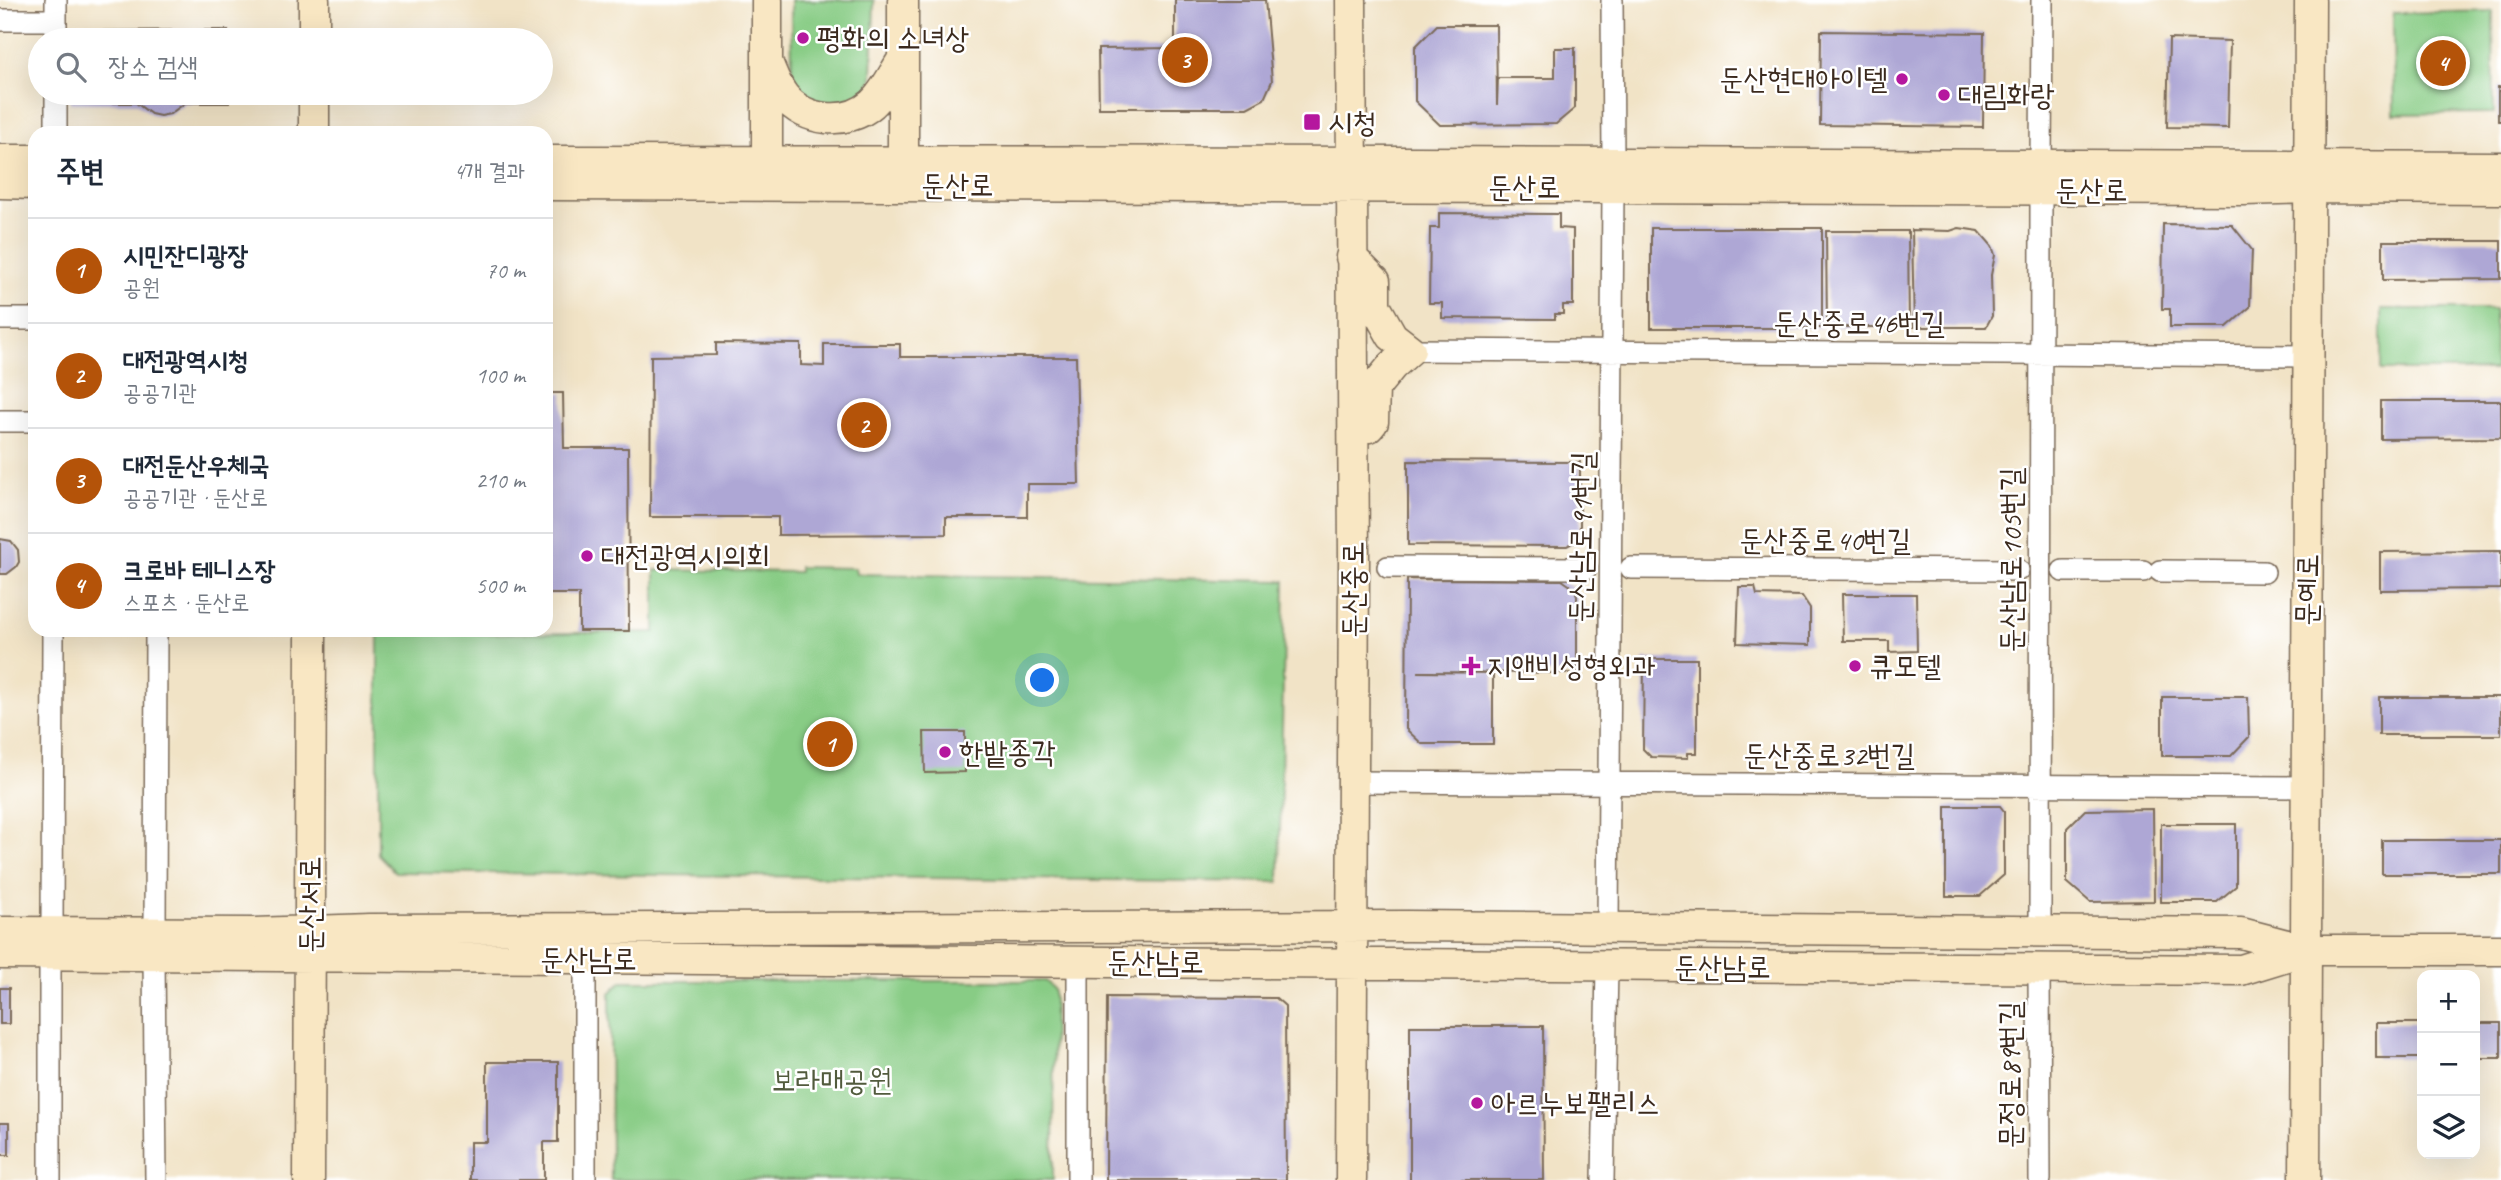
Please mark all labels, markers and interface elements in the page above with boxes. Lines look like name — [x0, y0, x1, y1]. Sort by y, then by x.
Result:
place label: 평화의 소녀상 — [817, 19, 969, 57]
search box — [28, 28, 553, 105]
marker: 평화의 소녀상 — [795, 30, 811, 46]
pin: 3 — [1162, 34, 1208, 86]
pin: 4 — [2420, 37, 2466, 89]
icon: search — [52, 48, 90, 86]
text: 장소 검색 — [108, 50, 198, 83]
place label: 둔산현대아이텔 — [1719, 60, 1888, 98]
marker: 둔산현대아이텔 — [1894, 71, 1910, 87]
place label: 대림화랑 — [1958, 76, 2055, 114]
marker: 대림화랑 — [1936, 87, 1952, 103]
place label: 시청 — [1328, 103, 1376, 141]
marker: 시청 — [1302, 112, 1322, 132]
text: 주변 — [56, 152, 104, 190]
text: 4개 결과 — [454, 157, 525, 186]
street label: 둔산로 — [921, 166, 993, 204]
street label: 둔산로 — [1488, 168, 1560, 206]
street label: 둔산로 — [2055, 171, 2127, 209]
text: 시민잔디광장 — [123, 239, 249, 272]
text: 1 — [74, 256, 84, 285]
text: 70 m — [486, 256, 525, 285]
text: 공원 — [123, 273, 160, 302]
street label: 둔산중로46번길 — [1773, 304, 1945, 342]
text: 대전광역시청 — [123, 344, 249, 377]
text: 2 — [74, 361, 84, 390]
text: 100 m — [476, 361, 525, 390]
text: 공공기관 — [123, 378, 197, 407]
pin: 2 — [841, 399, 887, 451]
text: 대전둔산우체국 — [123, 449, 269, 482]
street label: 둔산남로91번길 — [1561, 451, 1601, 623]
text: 3 — [74, 466, 84, 495]
text: 210 m — [476, 466, 525, 495]
street label: 둔산남로105번길 — [1992, 467, 2030, 653]
text: 공공기관 · 둔산로 — [123, 483, 268, 512]
street label: 둔산중로40번길 — [1739, 521, 1911, 559]
place label: 대전광역시의회 — [601, 537, 770, 575]
street label: 둔산중로 — [1334, 542, 1372, 638]
marker: 대전광역시의회 — [579, 548, 595, 564]
street label: 문예로 — [2287, 553, 2327, 627]
text: 크로바 테니스장 — [123, 554, 276, 587]
text: 4 — [74, 571, 84, 600]
text: 500 m — [476, 571, 525, 600]
text: 스포츠 · 둔산로 — [123, 588, 249, 617]
place label: 지앤비성형외과 — [1487, 647, 1656, 685]
place label: 큐모텔 — [1869, 647, 1941, 685]
marker: 지앤비성형외과 — [1461, 656, 1481, 676]
marker: 큐모텔 — [1847, 658, 1863, 674]
your location — [1025, 663, 1059, 697]
pin: 1 — [807, 718, 853, 770]
place label: 한밭종각 — [959, 733, 1056, 771]
street label: 둔산중로32번길 — [1743, 736, 1915, 774]
marker: 한밭종각 — [937, 744, 953, 760]
street label: 둔산서로 — [291, 857, 329, 953]
street label: 둔산남로 — [540, 940, 636, 978]
street label: 둔산남로 — [1107, 943, 1203, 981]
street label: 둔산남로 — [1674, 948, 1770, 986]
map controls — [2417, 970, 2480, 1159]
button: + — [2417, 970, 2480, 1033]
street label: 문정로89번길 — [1991, 1001, 2029, 1149]
button: − — [2417, 1033, 2480, 1096]
park label: 보라매공원 — [772, 1061, 892, 1099]
place label: 아르누보팰리스 — [1491, 1084, 1660, 1122]
marker: 아르누보팰리스 — [1469, 1095, 1485, 1111]
button: layers — [2417, 1096, 2480, 1159]

